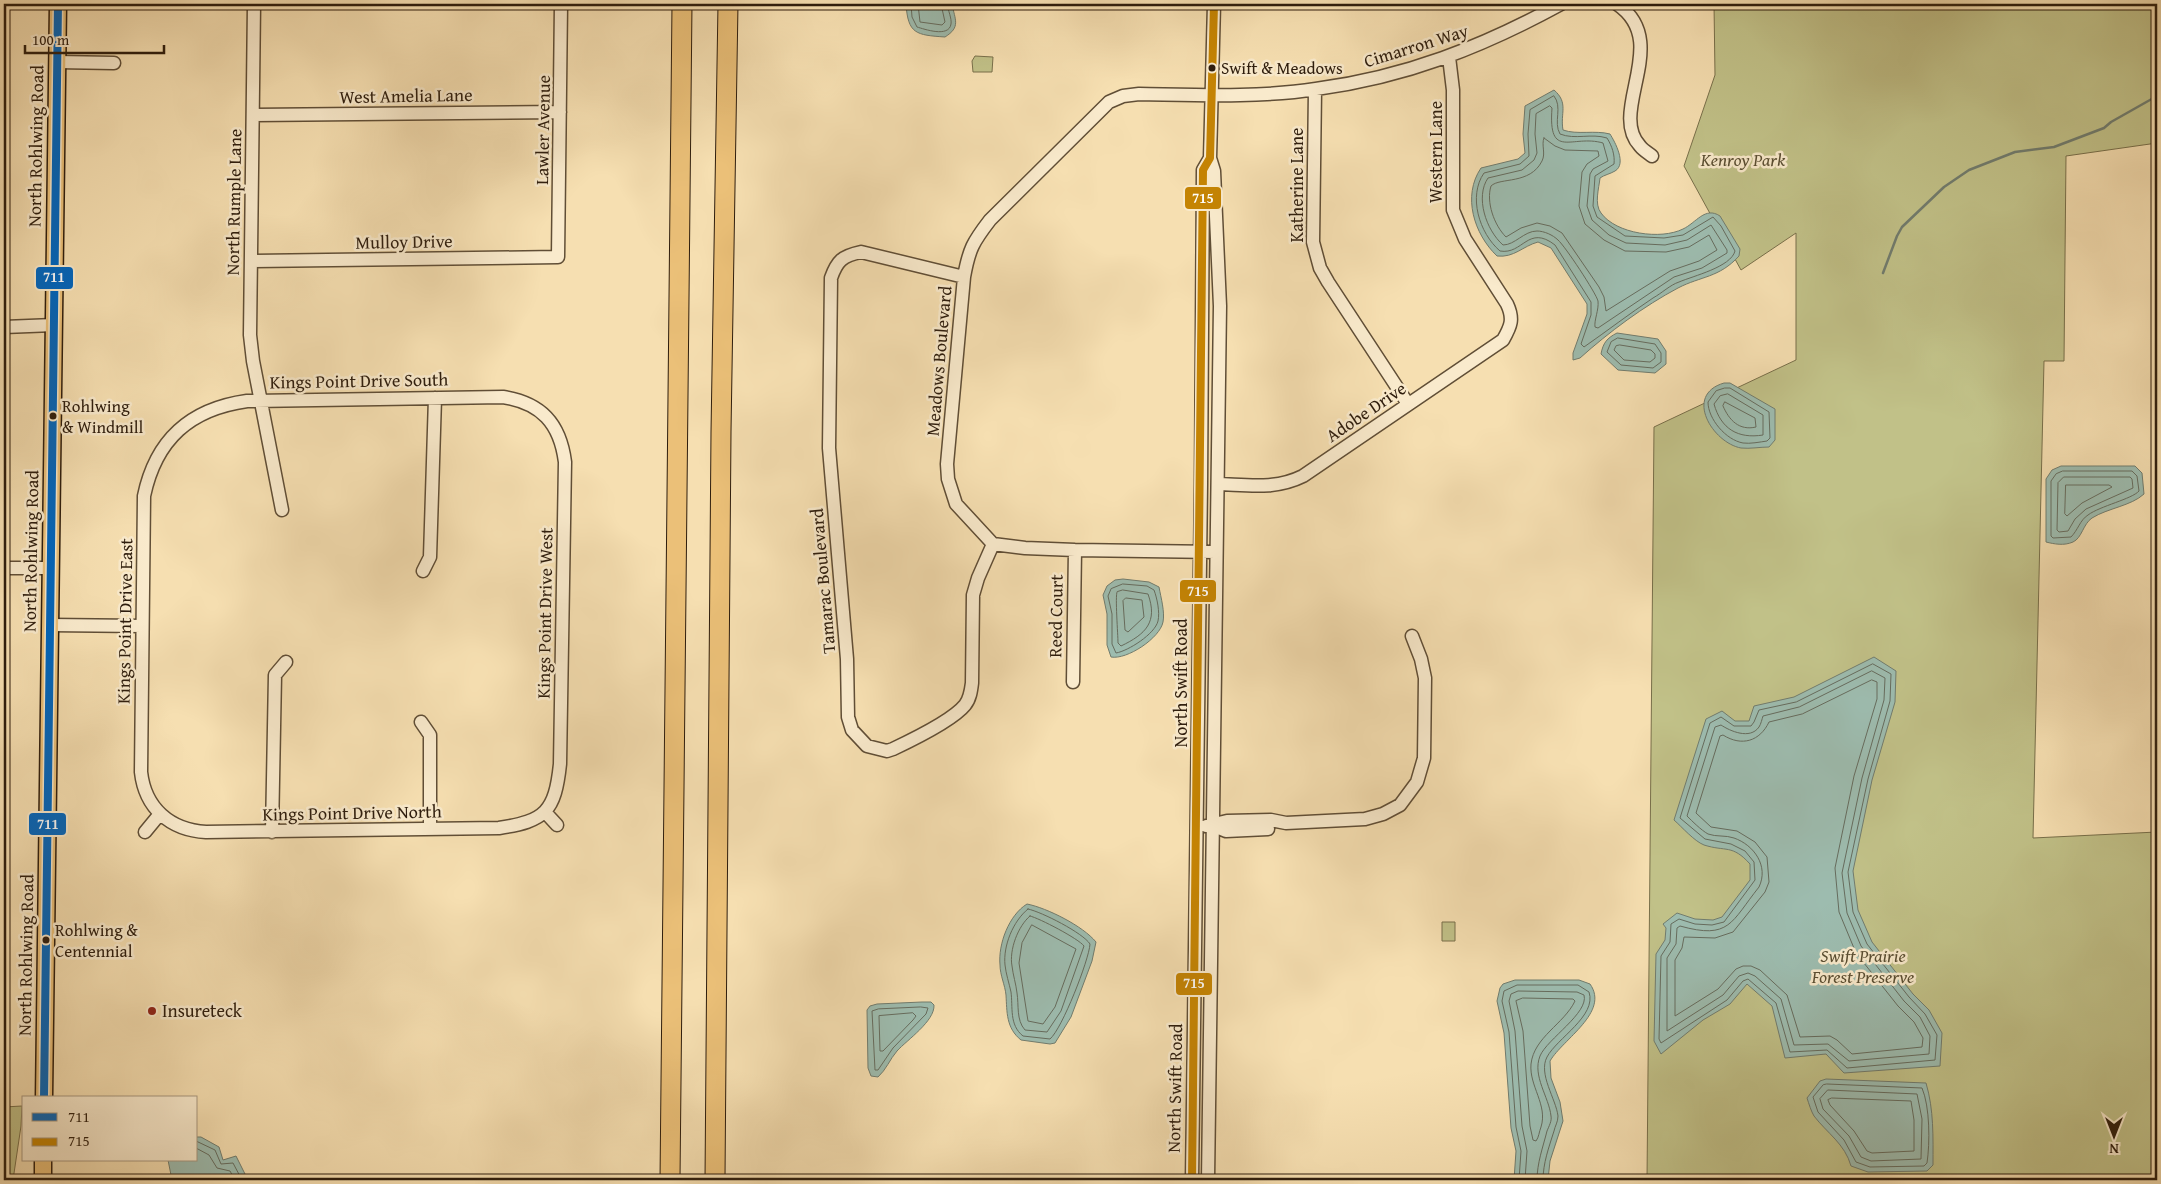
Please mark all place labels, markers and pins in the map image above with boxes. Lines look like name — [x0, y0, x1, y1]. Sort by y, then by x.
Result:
place label: Swift & Meadows — [1221, 55, 1343, 80]
marker: Swift & Meadows — [1207, 63, 1217, 73]
place label: Rohlwing & Windmill — [62, 393, 144, 439]
marker: Rohlwing & Windmill — [48, 411, 58, 421]
place label: Rohlwing & Centennial — [55, 917, 138, 963]
marker: Rohlwing & Centennial — [41, 935, 51, 945]
place label: Insureteck — [162, 997, 243, 1024]
marker: Insureteck — [146, 1005, 158, 1017]

